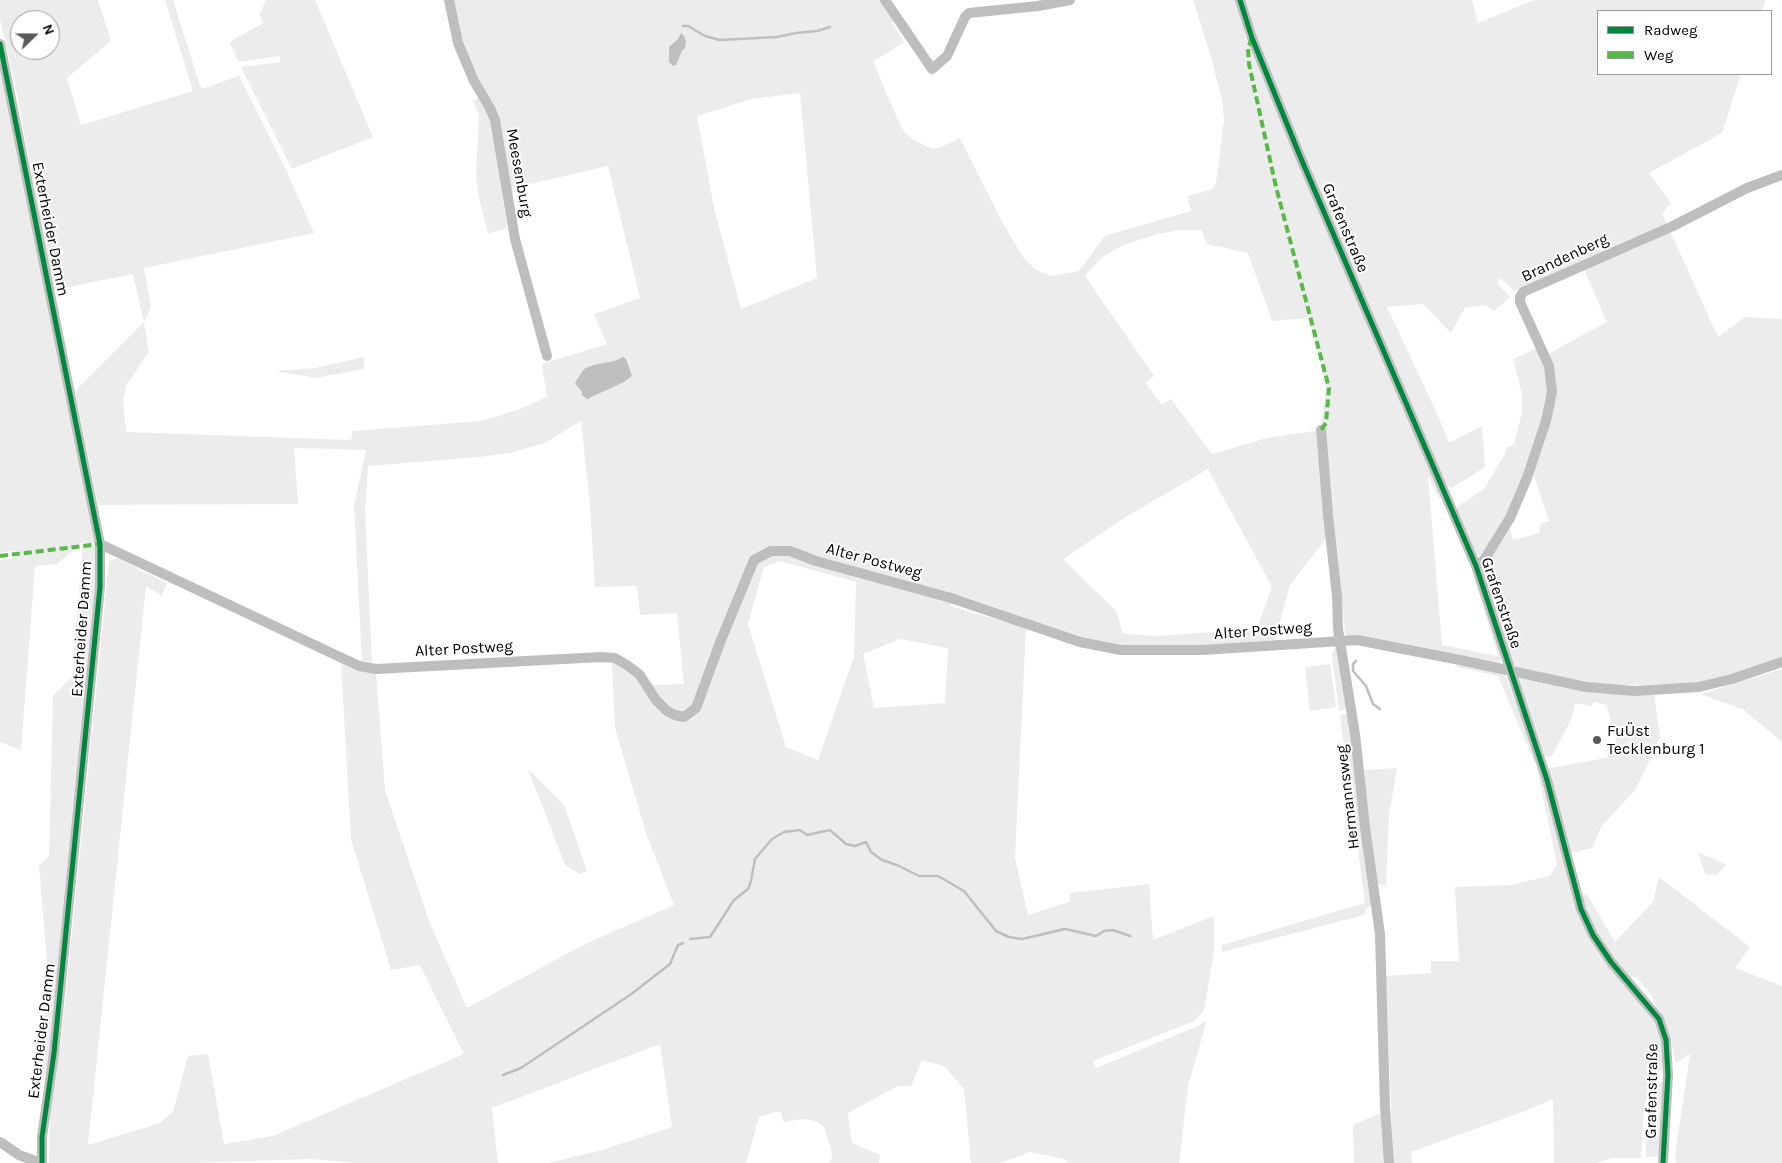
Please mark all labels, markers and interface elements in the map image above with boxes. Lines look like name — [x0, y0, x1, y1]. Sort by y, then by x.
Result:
north arrow — [10, 10, 60, 60]
legend — [1597, 10, 1772, 75]
text: Radweg — [1644, 21, 1697, 39]
text: N — [39, 22, 58, 37]
text: Weg — [1644, 46, 1673, 64]
street label: Meesenburg — [502, 127, 536, 219]
street label: Exterheider Damm — [28, 160, 72, 298]
street label: Grafenstraße — [1318, 180, 1372, 276]
street label: Brandenberg — [1518, 229, 1612, 287]
street label: Alter Postweg — [824, 539, 924, 583]
street label: Grafenstraße — [1476, 555, 1526, 651]
street label: Exterheider Damm — [68, 560, 96, 698]
street label: Alter Postweg — [1213, 618, 1313, 644]
street label: Alter Postweg — [414, 637, 514, 661]
place label: FuÜst Tecklenburg 1 — [1607, 721, 1704, 759]
marker: FuÜst Tecklenburg 1 — [1591, 734, 1603, 746]
street label: Hermannsweg — [1332, 744, 1364, 850]
street label: Exterheider Damm — [24, 962, 60, 1100]
street label: Grafenstraße — [1642, 1043, 1662, 1139]

